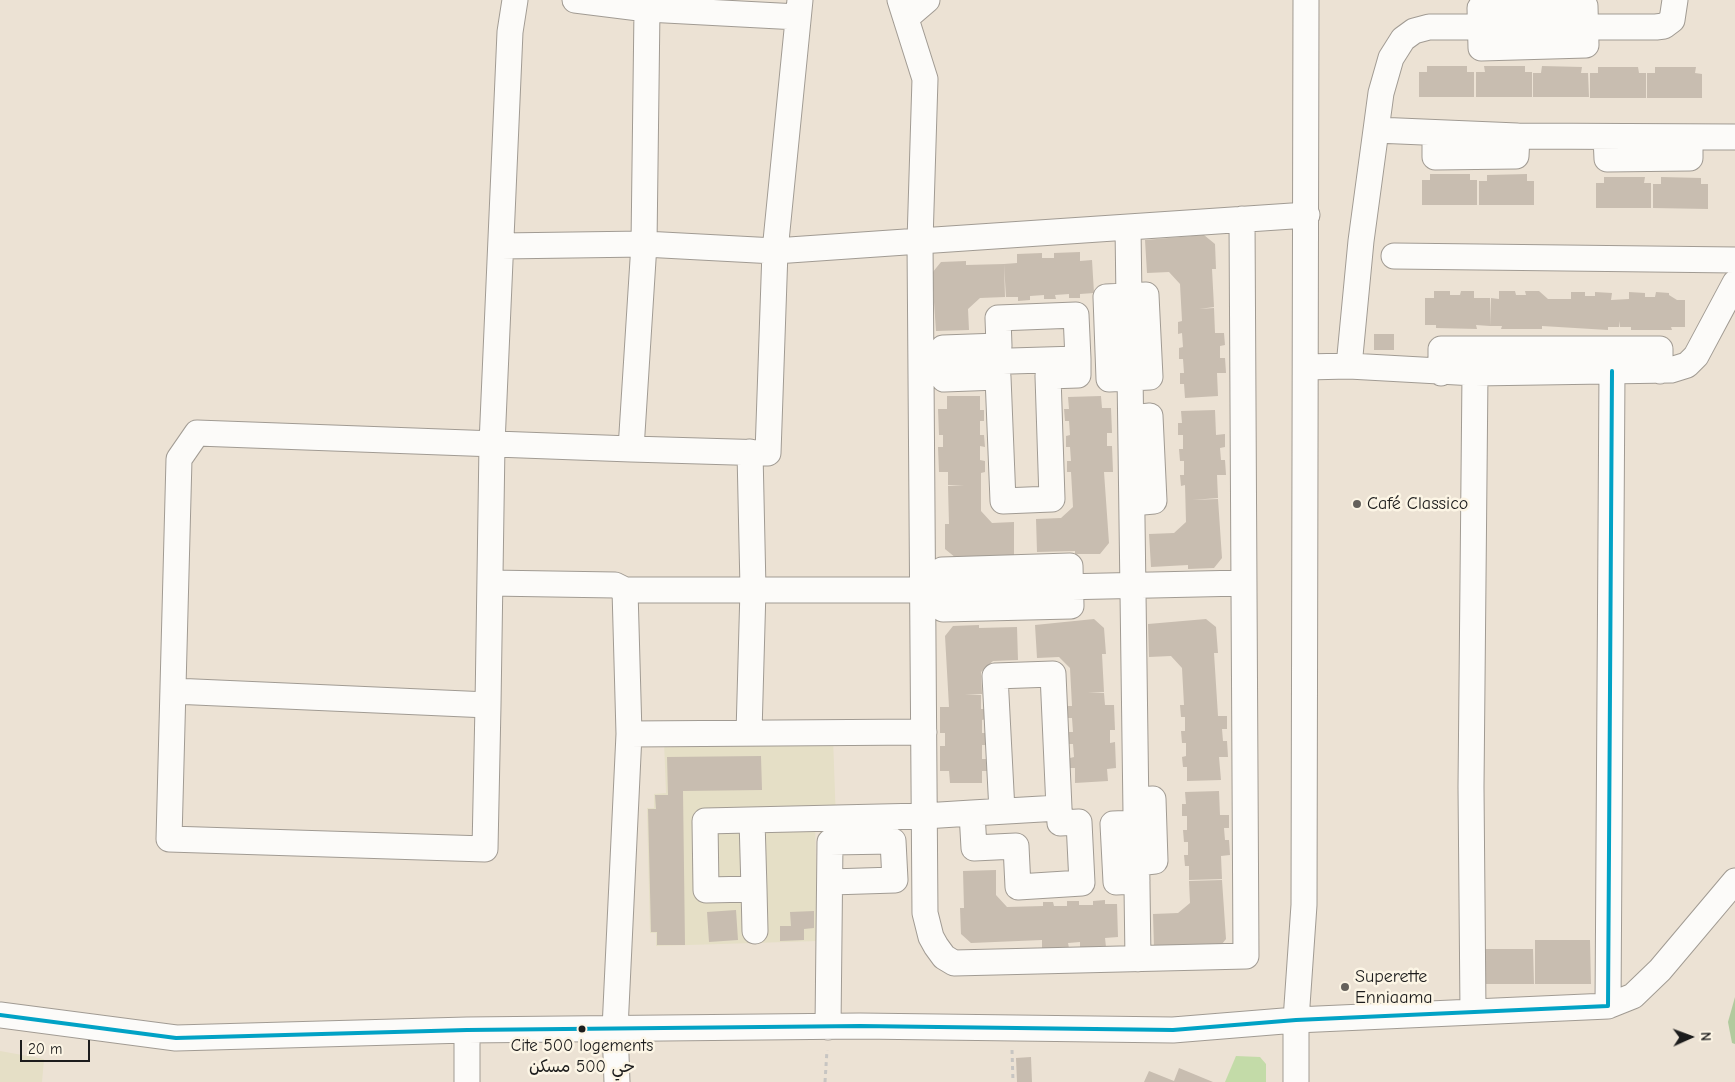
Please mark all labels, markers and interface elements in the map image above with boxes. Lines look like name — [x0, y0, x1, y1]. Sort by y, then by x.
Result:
place label: Café Classico — [1367, 493, 1468, 515]
marker: Café Classico — [1351, 498, 1363, 510]
place label: Superette Enniaama — [1355, 966, 1433, 1009]
marker: Superette Enniaama — [1339, 981, 1351, 993]
north arrow — [1665, 1012, 1715, 1062]
marker: Cite 500 logements حي 500 مسكن — [577, 1024, 587, 1034]
scale bar — [22, 1030, 92, 1062]
text: N — [1697, 1032, 1714, 1041]
place label: Cite 500 logements حي 500 مسكن — [511, 1036, 653, 1076]
text: 20 m — [28, 1040, 62, 1058]

